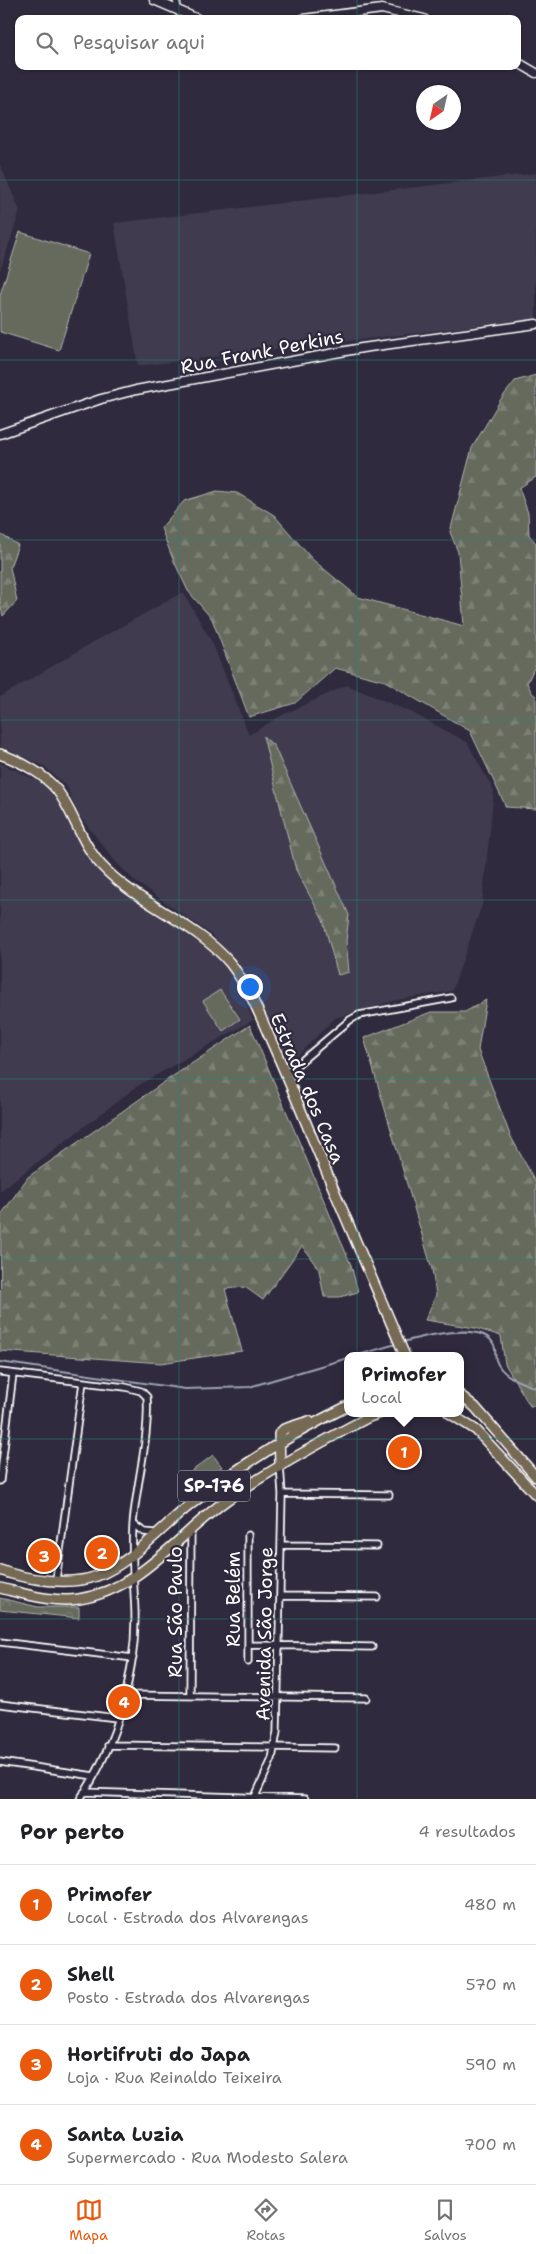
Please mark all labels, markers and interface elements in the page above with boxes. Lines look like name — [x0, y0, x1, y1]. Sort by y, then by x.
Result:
search box — [15, 15, 521, 70]
icon: search — [33, 29, 61, 57]
text: Pesquisar aqui — [73, 30, 205, 55]
north arrow — [416, 85, 461, 130]
street label: Rua Frank Perkins — [178, 323, 346, 380]
your location — [237, 974, 263, 1000]
street label: Estrada dos Casa — [264, 1009, 351, 1168]
popup — [344, 1352, 464, 1417]
text: Primofer — [361, 1362, 447, 1387]
text: Local — [361, 1387, 402, 1408]
pin: 1 — [388, 1433, 420, 1471]
road number: SP-176 — [178, 1470, 250, 1502]
pin: 2 — [86, 1534, 118, 1572]
pin: 3 — [28, 1537, 60, 1575]
street label: Rua São Paulo — [163, 1546, 188, 1678]
street label: Avenida São Jorge — [250, 1547, 279, 1721]
street label: Rua Belém — [221, 1551, 246, 1647]
pin: 4 — [108, 1683, 140, 1721]
text: Por perto — [20, 1818, 124, 1846]
text: 4 resultados — [418, 1821, 516, 1842]
text: Primofer — [67, 1882, 152, 1907]
text: 1 — [32, 1894, 40, 1915]
text: 480 m — [464, 1894, 516, 1915]
text: Local · Estrada dos Alvarengas — [67, 1907, 309, 1928]
text: Shell — [67, 1962, 115, 1987]
text: 2 — [30, 1974, 42, 1995]
text: 570 m — [466, 1974, 516, 1995]
text: Posto · Estrada dos Alvarengas — [67, 1987, 310, 2008]
text: Hortifruti do Japa — [67, 2042, 250, 2067]
text: 3 — [30, 2054, 42, 2075]
text: 590 m — [466, 2054, 516, 2075]
text: Loja · Rua Reinaldo Teixeira — [67, 2067, 282, 2088]
text: Santa Luzia — [67, 2122, 183, 2147]
text: 4 — [30, 2134, 42, 2155]
text: 700 m — [464, 2134, 516, 2155]
text: Supermercado · Rua Modesto Salera — [67, 2147, 348, 2168]
tab: Mapa — [69, 2196, 108, 2244]
tab: Rotas — [246, 2196, 285, 2244]
tab: Salvos — [424, 2196, 467, 2244]

